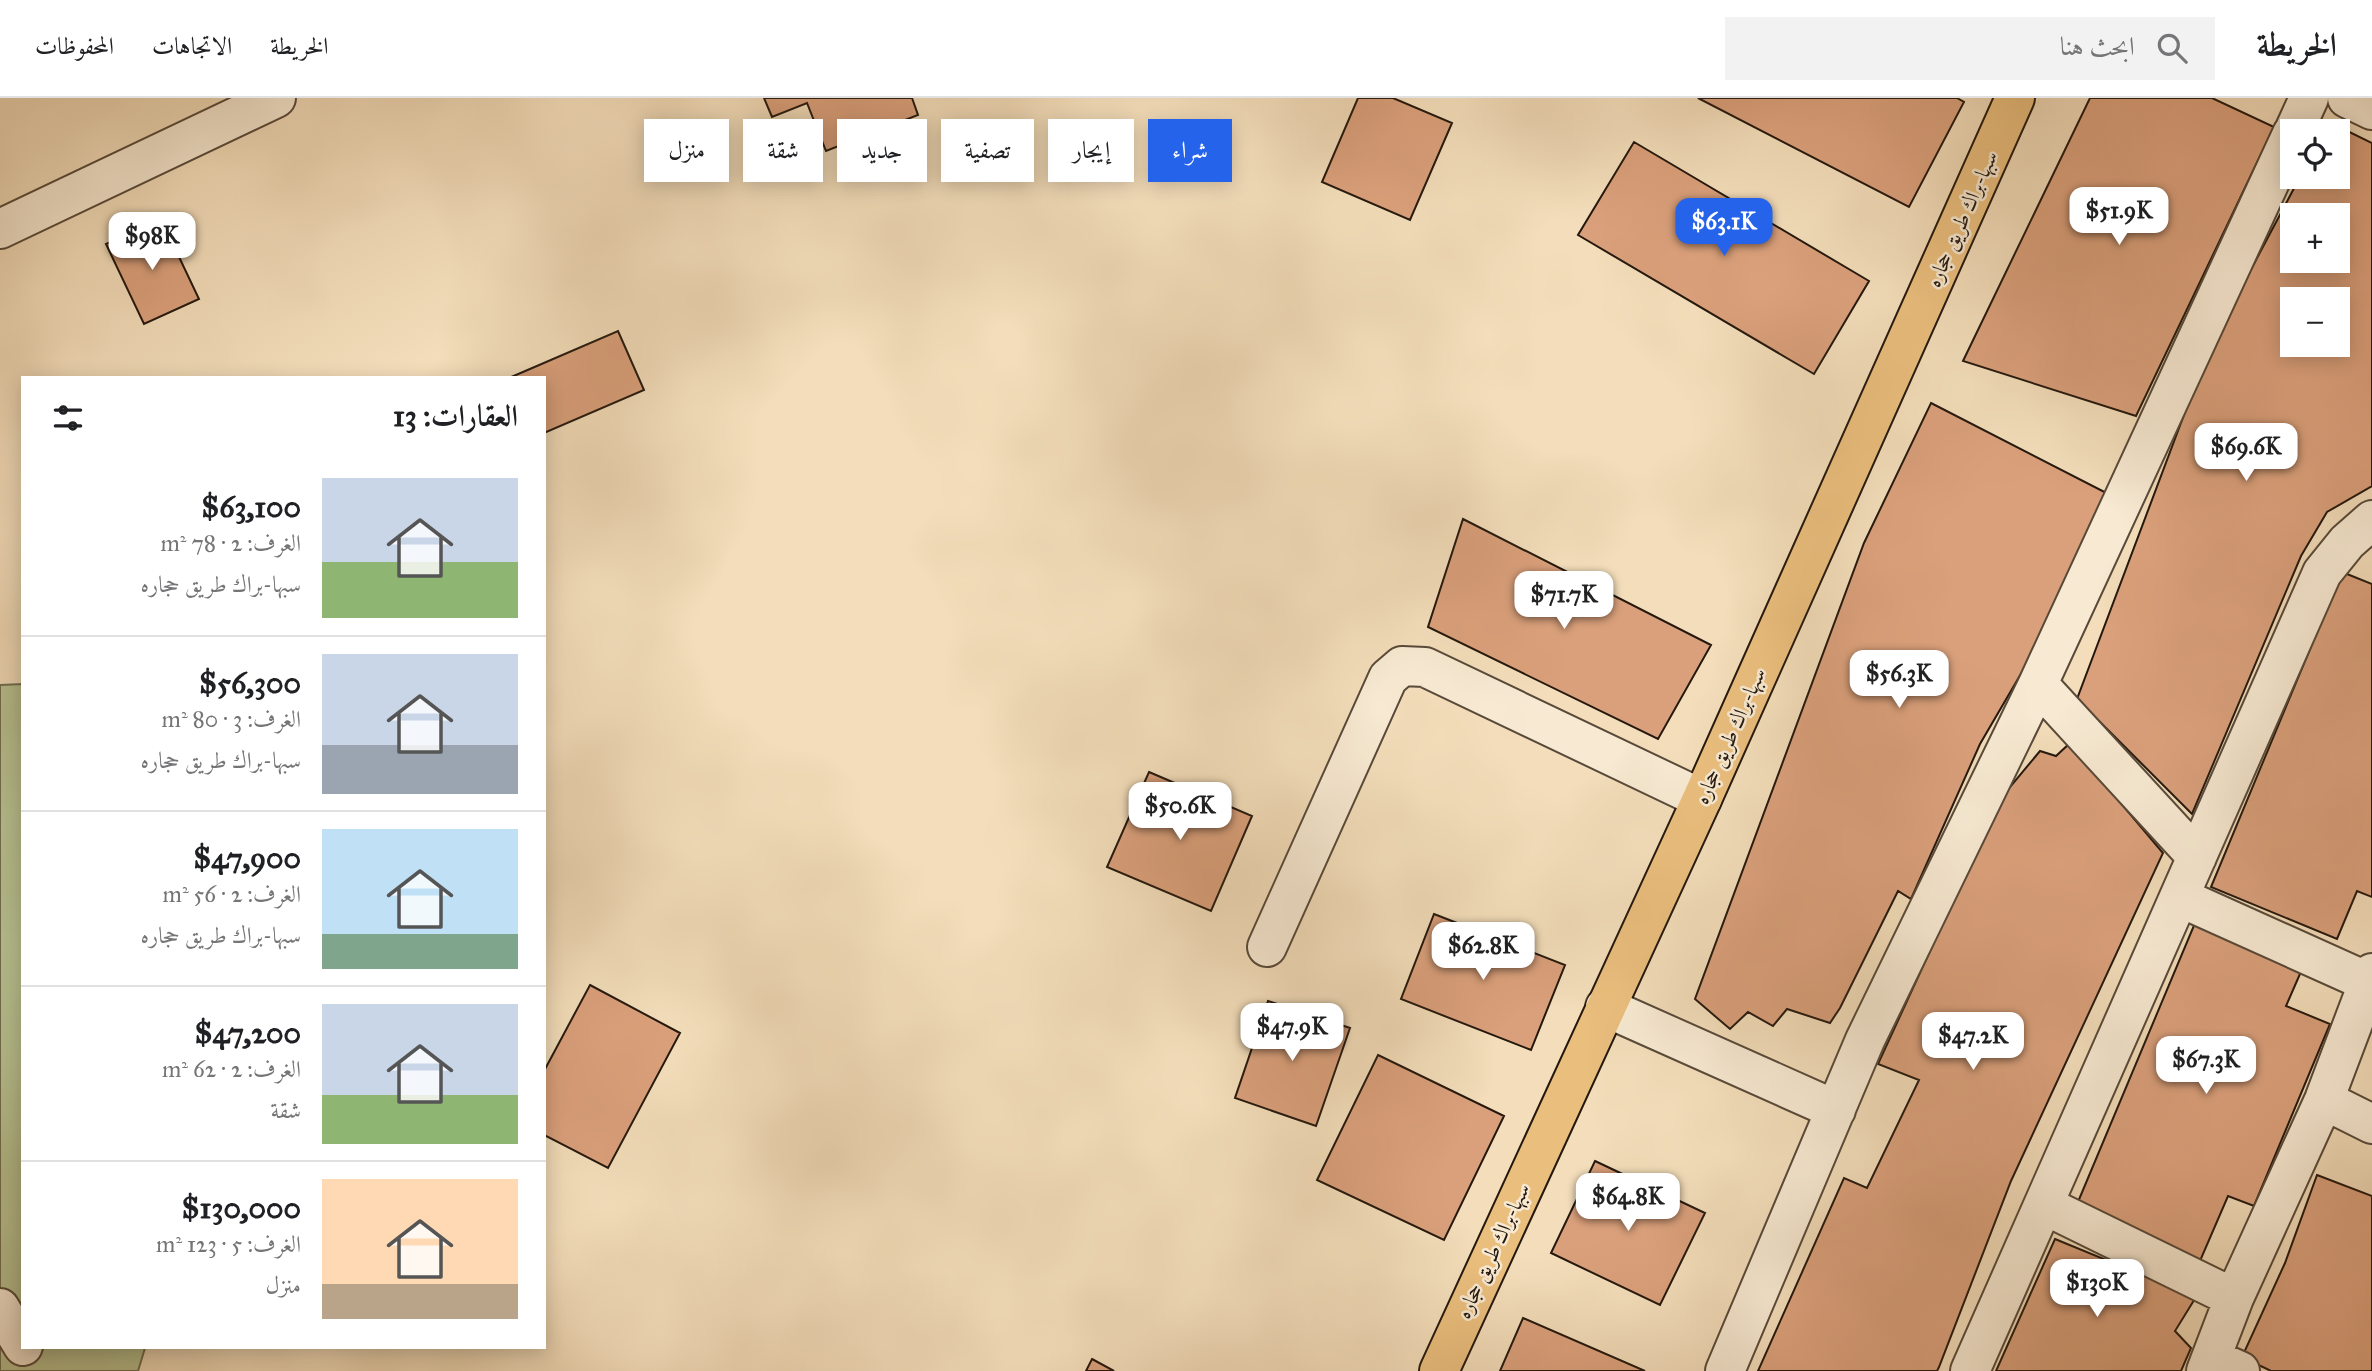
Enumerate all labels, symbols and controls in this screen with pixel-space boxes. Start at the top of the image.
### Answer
search box [1725,17,2215,80]
text: الخريطة [2257,25,2337,65]
icon: search [2153,29,2191,67]
text: ابحث هنا [2060,30,2135,62]
text: المحفوظات [35,31,114,61]
text: الاتجاهات [152,31,232,61]
text: الخريطة [270,31,329,61]
chip: منزل [644,119,729,182]
chip: شقة [743,119,823,182]
chip: جديد [837,119,927,182]
chip: تصفية [941,119,1034,182]
chip: إيجار [1048,119,1134,182]
chip: شراء [1148,119,1232,182]
map controls [2280,119,2350,357]
button: locate [2280,119,2350,189]
street label: سبها-براك طريق حجاره [1920,147,2005,292]
pin: $51.9K [2062,188,2176,247]
text: $51.9K [2085,196,2153,224]
pin: $63.1K [1667,198,1781,258]
button: + [2280,203,2350,273]
text: $63.1K [1692,207,1756,235]
pin: $98K [111,212,193,272]
text: $98K [125,221,179,249]
button: − [2280,287,2350,357]
text: العقارات: 13 [393,398,518,434]
icon: filters [49,399,87,437]
pin: $69.6K [2189,424,2303,483]
text: $69.6K [2211,432,2281,460]
text: $63,100 [201,489,301,525]
icon: home [378,506,462,590]
text: الغرف: 2 · 78 m² [161,529,301,557]
text: سبها-براك طريق حجاره [140,570,301,598]
pin: $71.7K [1507,572,1621,631]
text: $71.7K [1530,580,1598,608]
pin: $56.3K [1842,650,1956,710]
text: $56.3K [1866,659,1932,687]
street label: سبها-براك طريق حجاره [1688,664,1773,809]
text: $56,300 [199,665,301,701]
icon: home [378,682,462,766]
text: الغرف: 3 · 80 m² [162,705,301,733]
text: سبها-براك طريق حجاره [140,746,301,774]
pin: $50.6K [1123,782,1237,842]
text: $50.6K [1145,791,1215,819]
text: $47,900 [193,840,301,876]
icon: home [378,857,462,941]
text: الغرف: 2 · 56 m² [163,880,301,908]
text: سبها-براك طريق حجاره [140,921,301,949]
pin: $62.8K [1426,922,1540,982]
text: $62.8K [1448,931,1518,959]
pin: $47.9K [1235,1004,1349,1063]
text: $47.9K [1256,1012,1328,1040]
pin: $47.2K [1916,1012,2030,1072]
text: $47,200 [195,1015,301,1051]
text: $47.2K [1938,1021,2008,1049]
icon: home [378,1032,462,1116]
pin: $67.3K [2149,1037,2263,1096]
text: $67.3K [2172,1045,2240,1073]
text: الغرف: 2 · 62 m² [162,1055,301,1083]
text: شقة [271,1096,301,1124]
pin: $64.8K [1571,1174,1685,1233]
street label: سبها-براك طريق حجاره [1450,1179,1537,1323]
text: $64.8K [1592,1182,1664,1210]
text: $130,000 [182,1190,301,1226]
icon: home [378,1207,462,1291]
text: الغرف: 5 · 123 m² [156,1230,301,1258]
pin: $130K [2048,1260,2146,1319]
text: $130K [2066,1268,2128,1296]
text: منزل [266,1271,301,1299]

